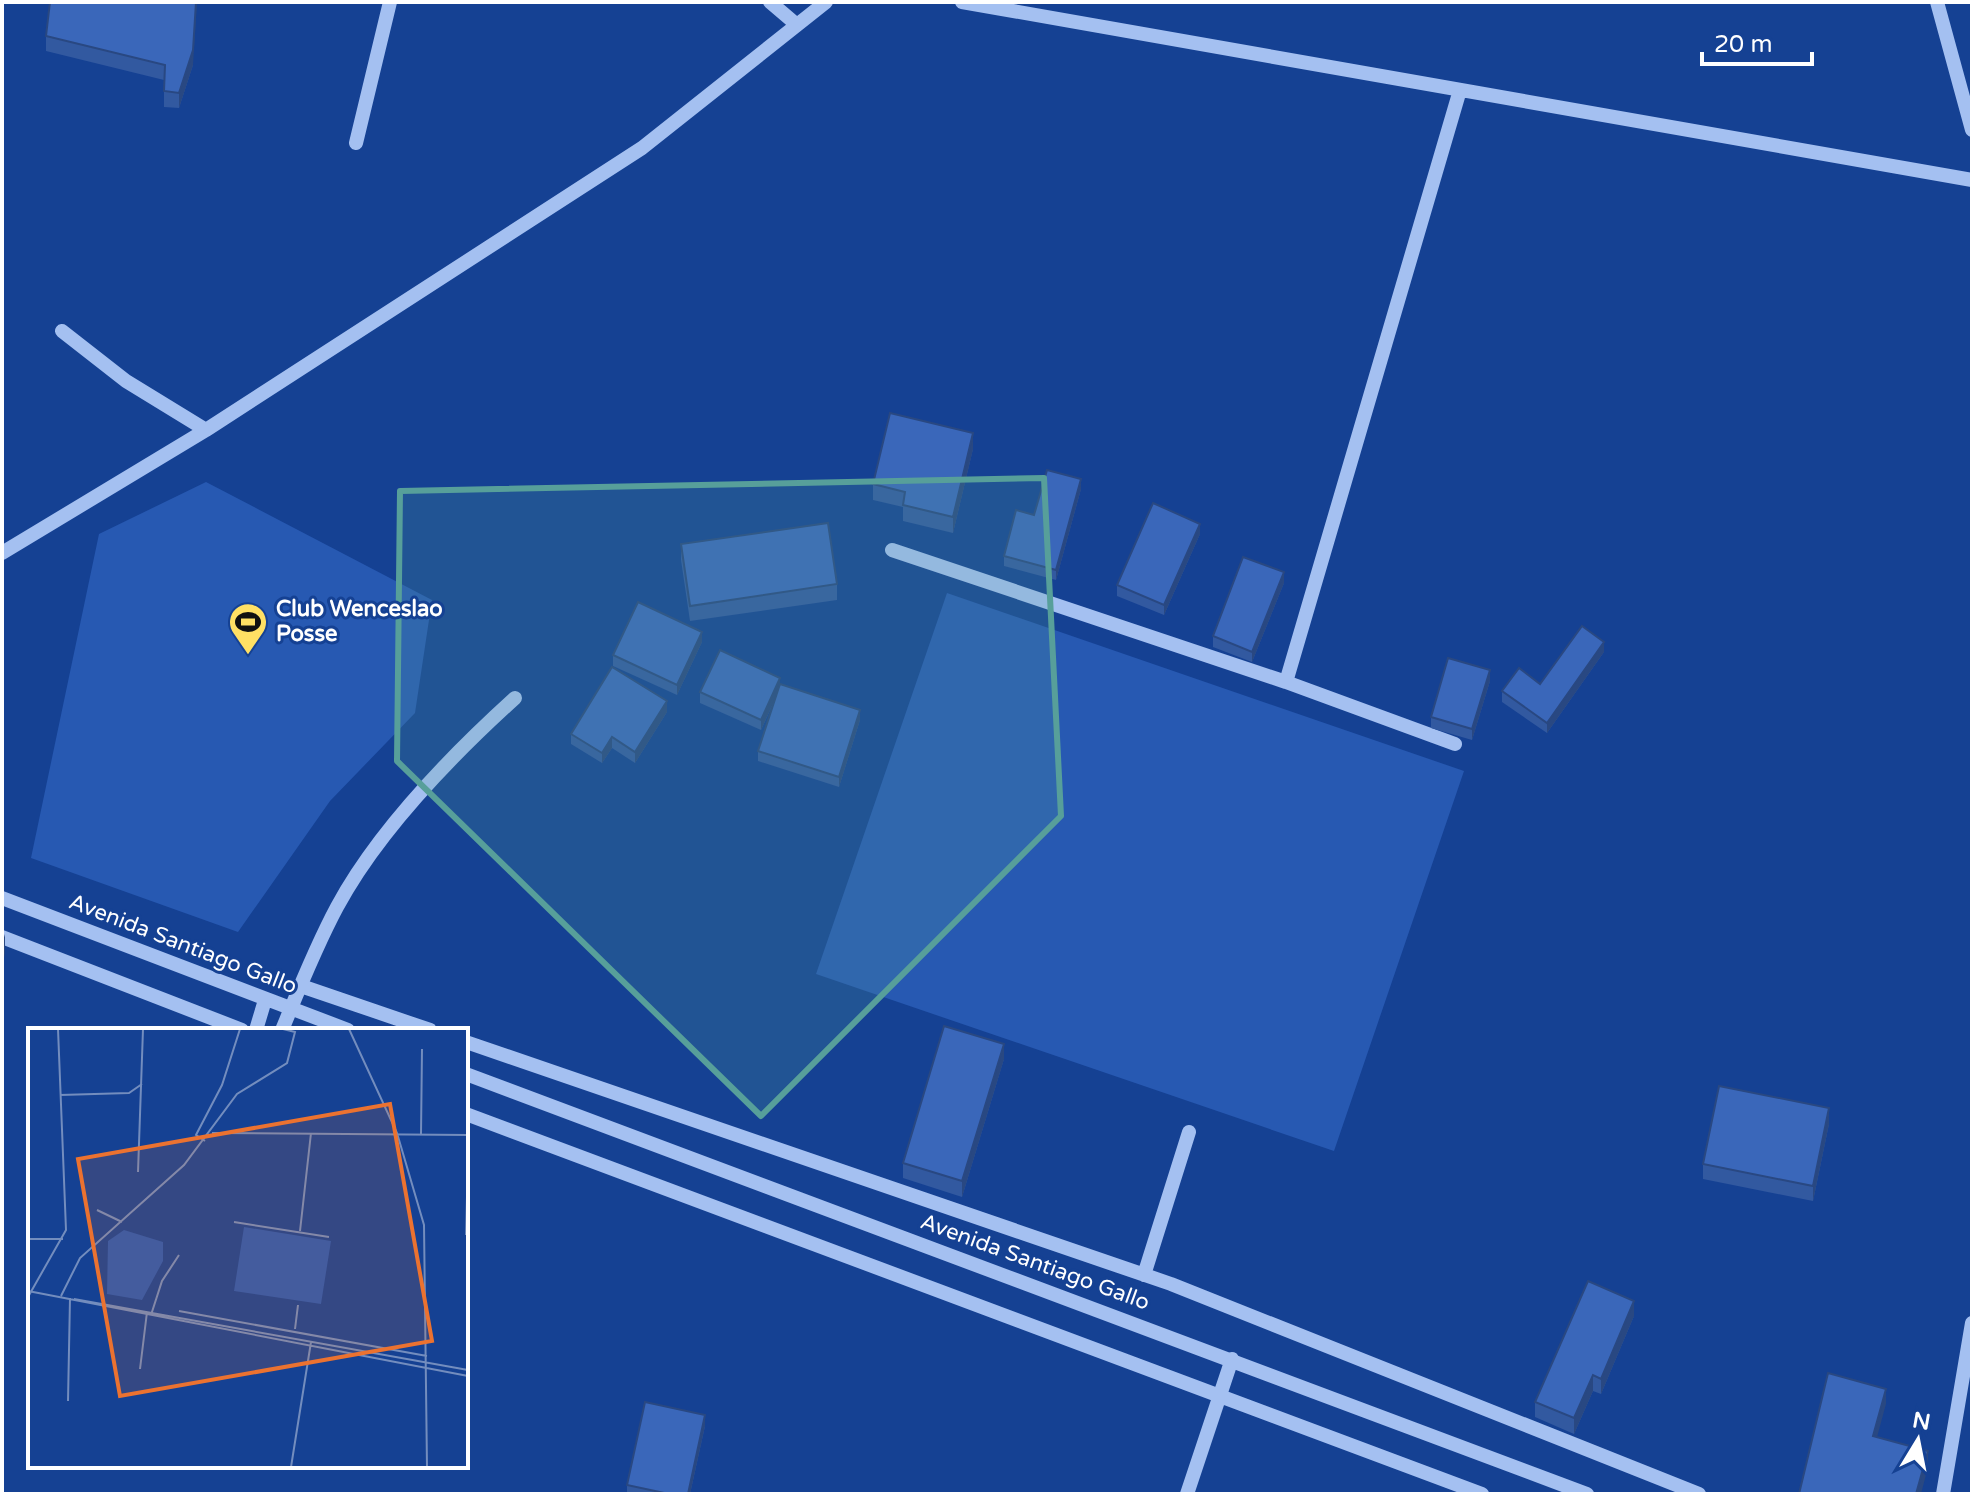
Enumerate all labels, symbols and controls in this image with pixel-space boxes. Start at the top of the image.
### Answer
scale bar [1702,16,1812,66]
text: 20 m [1714,30,1772,59]
place label: Club Wenceslao Posse [276,596,443,647]
sports icon: Club Wenceslao Posse [227,601,269,656]
street label: Avenida Santiago Gallo [65,888,301,1000]
inset map [28,1028,468,1468]
street label: Avenida Santiago Gallo [917,1208,1153,1316]
north arrow [1878,1400,1958,1480]
text: N [1910,1407,1932,1436]

